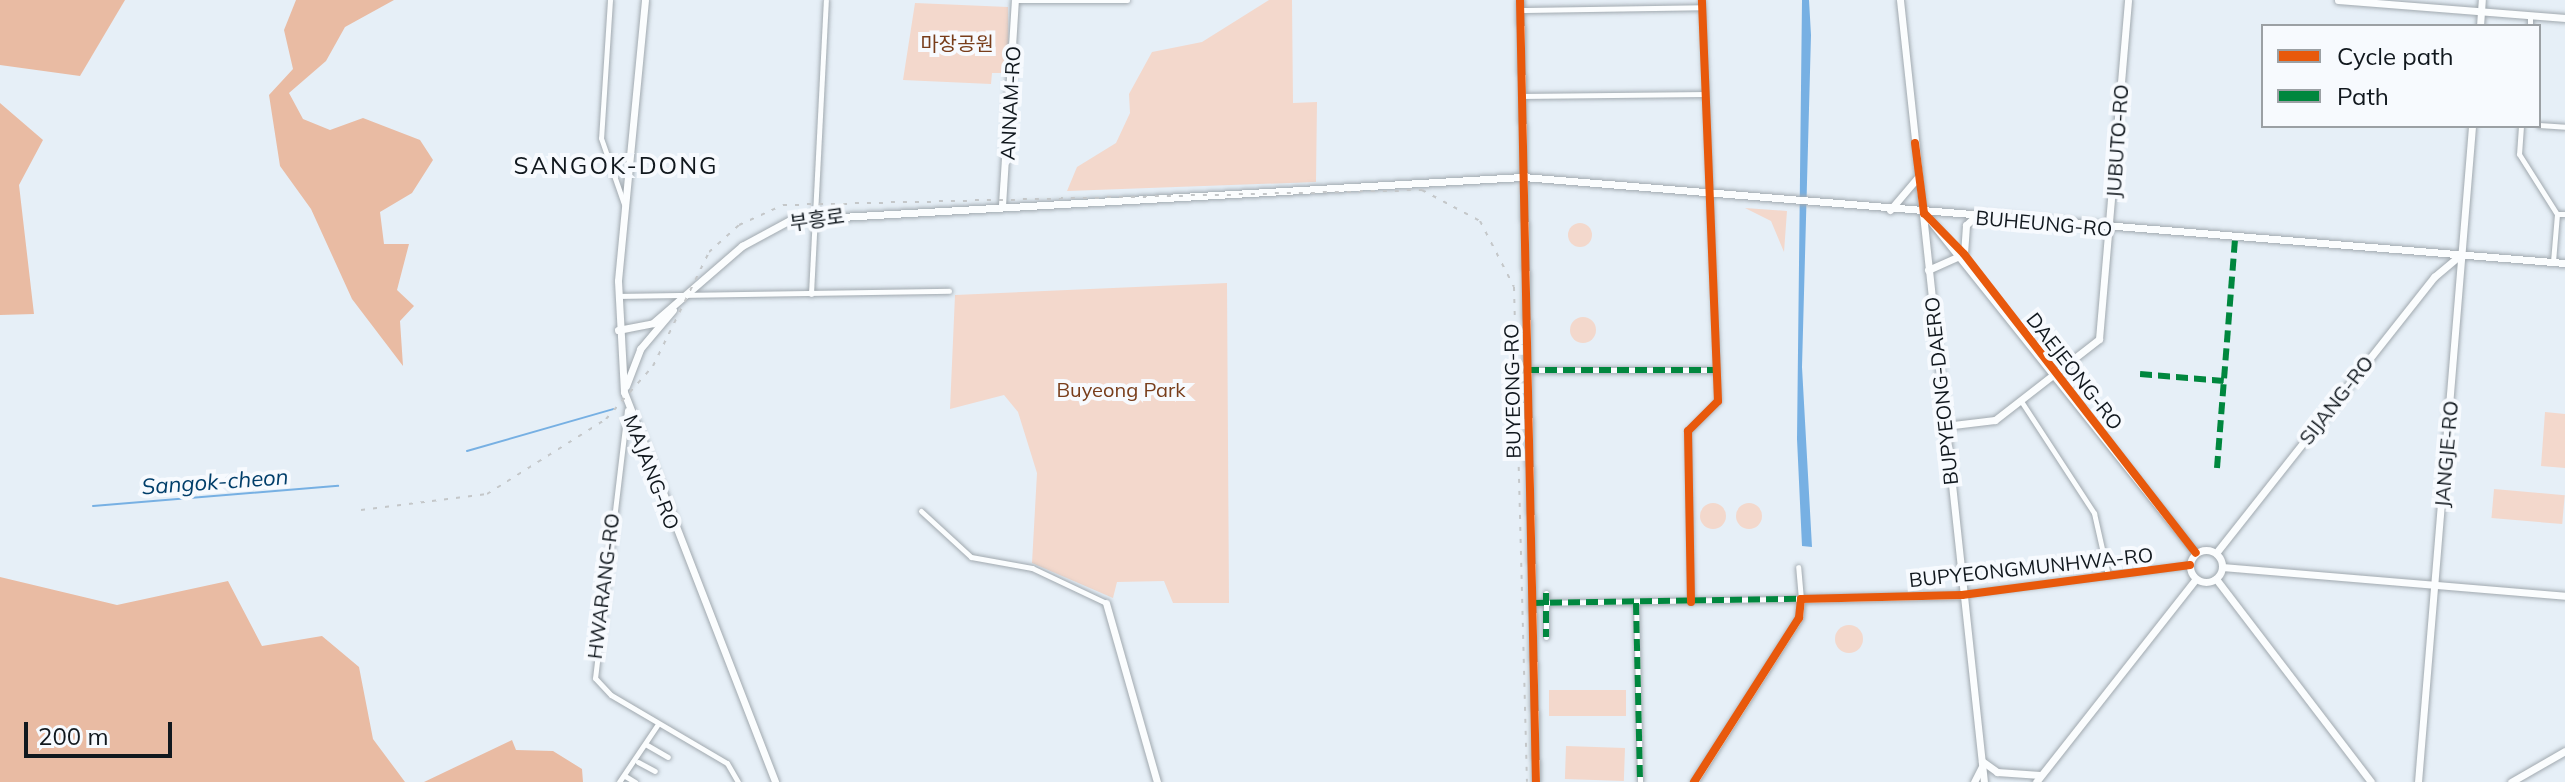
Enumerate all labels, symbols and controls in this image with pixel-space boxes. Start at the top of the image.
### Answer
legend [2261,24,2541,128]
park label: 마장공원 [920,31,994,55]
text: Cycle path [2337,41,2454,71]
street label: ANNAM-RO [995,45,1025,161]
text: Path [2337,81,2389,111]
street label: JUBUTO-RO [2101,83,2133,199]
district label: SANGOK-DONG [513,152,719,180]
street label: 부흥로 [788,203,846,235]
street label: BUHEUNG-RO [1975,205,2113,241]
street label: BUPYEONG-DAERO [1919,296,1963,486]
street label: DAEJEONG-RO [2022,308,2128,434]
street label: BUYEONG-RO [1499,323,1525,459]
street label: SIJANG-RO [2294,351,2378,449]
park label: Buyeong Park [1056,377,1186,401]
street label: JANGJE-RO [2429,400,2463,508]
street label: MAJANG-RO [619,411,685,533]
water label: Sangok-cheon [141,464,289,500]
street label: HWARANG-RO [582,512,624,660]
street label: BUPYEONGMUNHWA-RO [1908,542,2154,592]
scale bar [28,706,176,756]
text: 200 m [38,721,109,751]

